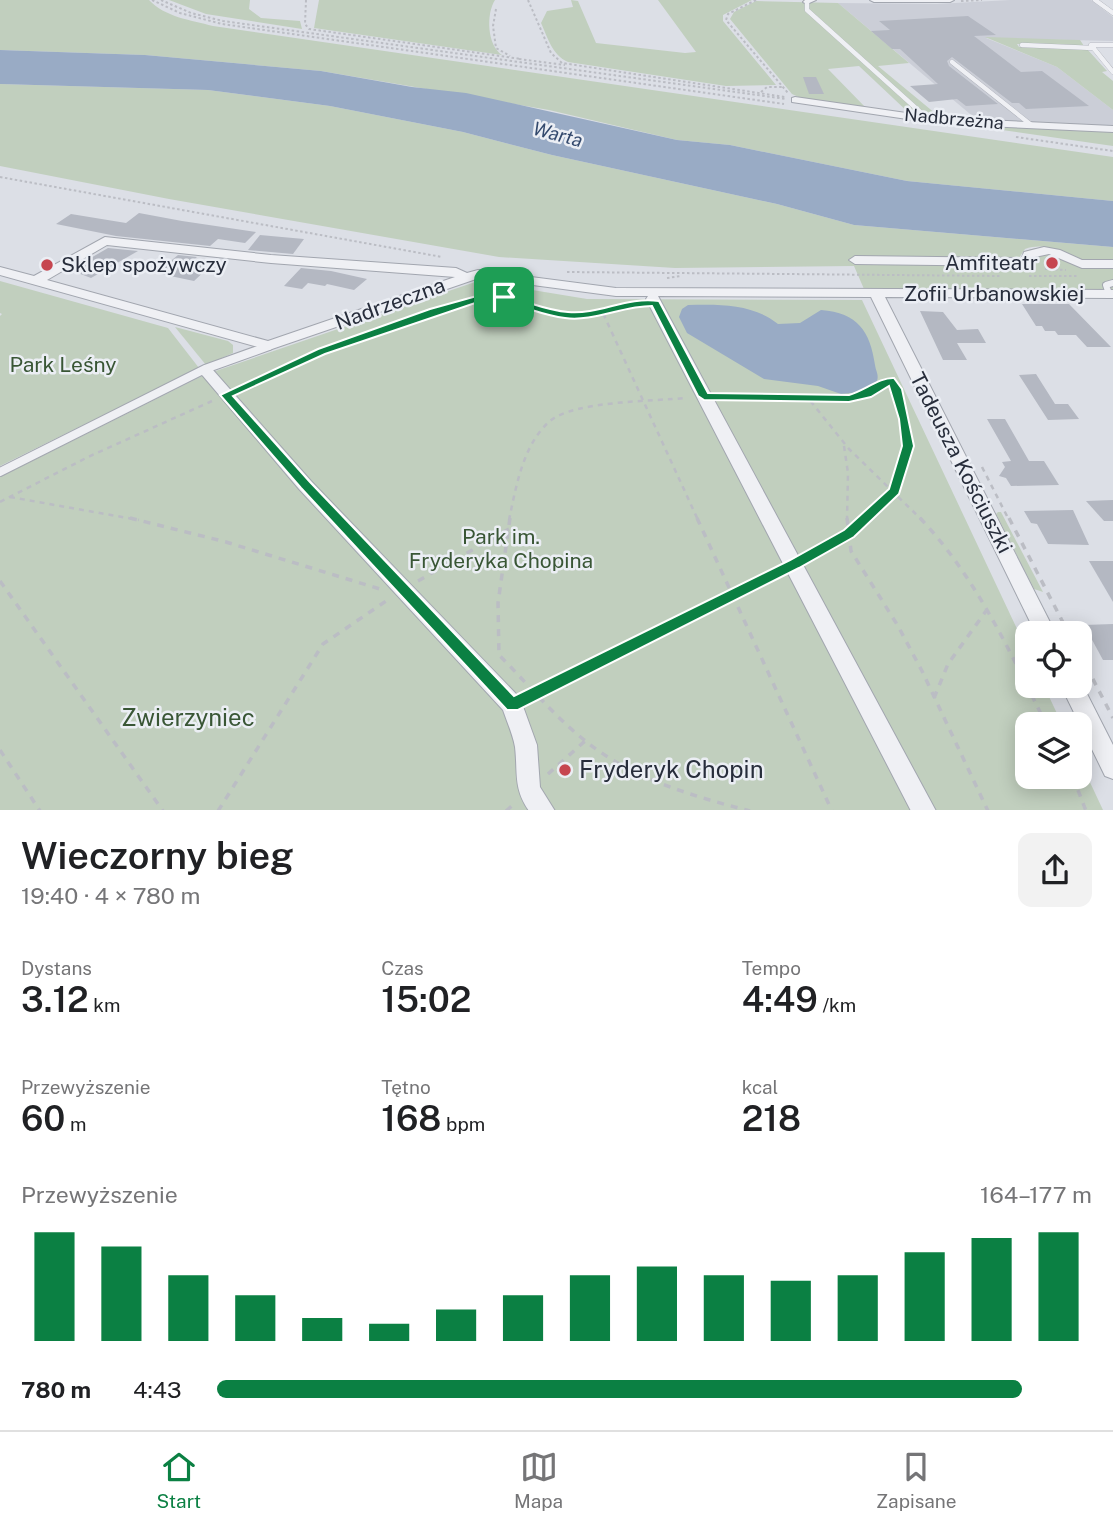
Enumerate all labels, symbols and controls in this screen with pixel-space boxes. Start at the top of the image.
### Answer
street label: Nadbrzeżna [903,104,1005,133]
water label: Warta [531,117,585,151]
place label: Amfiteatr [945,250,1038,275]
place label: Sklep spożywczy [61,252,227,277]
marker: Amfiteatr [1044,255,1060,271]
marker: Sklep spożywczy [39,257,55,273]
pin [474,267,534,327]
street label: Nadrzeczna [331,272,448,335]
icon: arrive [485,278,523,316]
street label: Zofii Urbanowskiej [904,281,1084,306]
park label: Park Leśny [9,352,117,377]
street label: Tadeusza Kościuszki [905,368,1018,557]
park label: Park im. Fryderyka Chopina [409,524,593,573]
map controls [1015,621,1092,789]
button: locate [1015,621,1092,698]
park label: Zwierzyniec [121,703,255,731]
button: layers [1015,712,1092,789]
place label: Fryderyk Chopin [579,755,764,783]
marker: Fryderyk Chopin [557,762,573,778]
text: Wieczorny bieg [21,833,294,878]
button: share [1018,833,1092,907]
text: 19:40 · 4 × 780 m [21,882,200,909]
text: Dystans [21,957,92,979]
text: Czas [381,957,424,979]
text: Tempo [742,957,801,979]
text: 3.12 [21,979,89,1020]
text: 15:02 [381,979,471,1020]
text: 4:49 [742,979,818,1020]
text: km [89,994,120,1016]
text: /km [818,994,856,1016]
text: Przewyższenie [21,1076,151,1098]
text: Tętno [381,1076,431,1098]
text: kcal [742,1076,778,1098]
text: 60 [21,1098,65,1139]
text: 168 [381,1098,441,1139]
text: 218 [742,1098,801,1139]
text: m [65,1113,86,1135]
text: bpm [441,1113,485,1135]
text: Przewyższenie [21,1181,178,1208]
text: 164–177 m [980,1181,1092,1208]
text: 780 m [21,1376,91,1403]
text: 4:43 [133,1376,181,1403]
tab: Start [156,1448,201,1512]
tab: Mapa [514,1448,563,1512]
tab: Zapisane [876,1448,957,1512]

